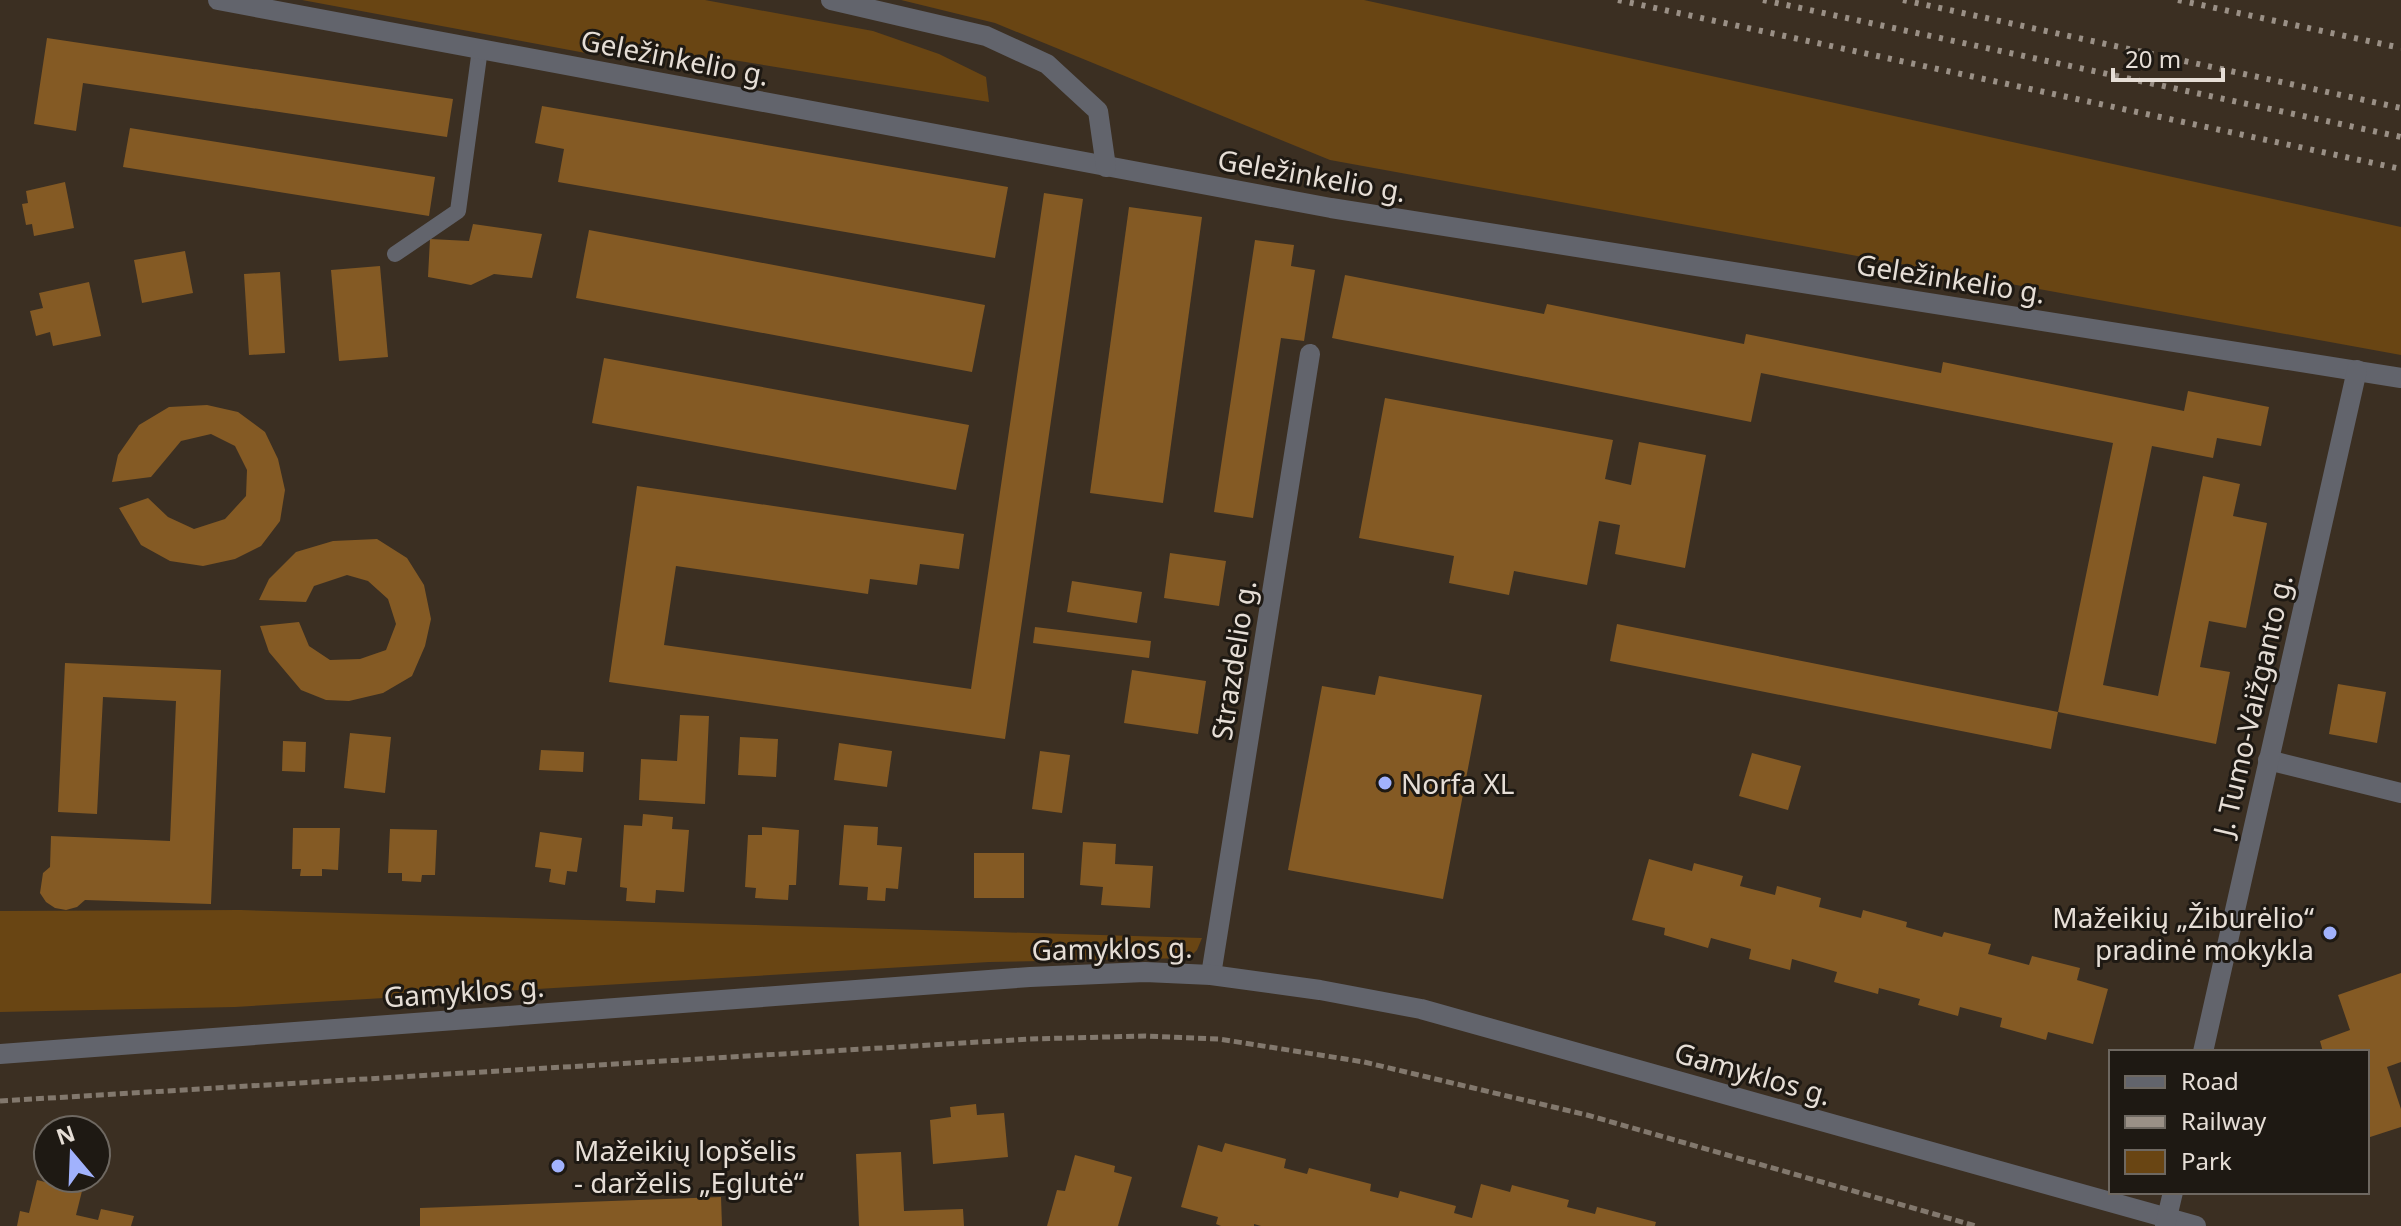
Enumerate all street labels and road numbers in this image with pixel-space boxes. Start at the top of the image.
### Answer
street label: Geležinkelio g. [578,20,772,94]
street label: Geležinkelio g. [1215,140,1409,210]
street label: Geležinkelio g. [1854,244,2048,312]
street label: J. Tumo-Vaižganto g. [2203,570,2301,843]
street label: Strazdelio g. [1202,577,1264,743]
street label: Gamyklos g. [1031,928,1193,968]
street label: Gamyklos g. [382,966,546,1016]
street label: Gamyklos g. [1670,1033,1836,1113]

